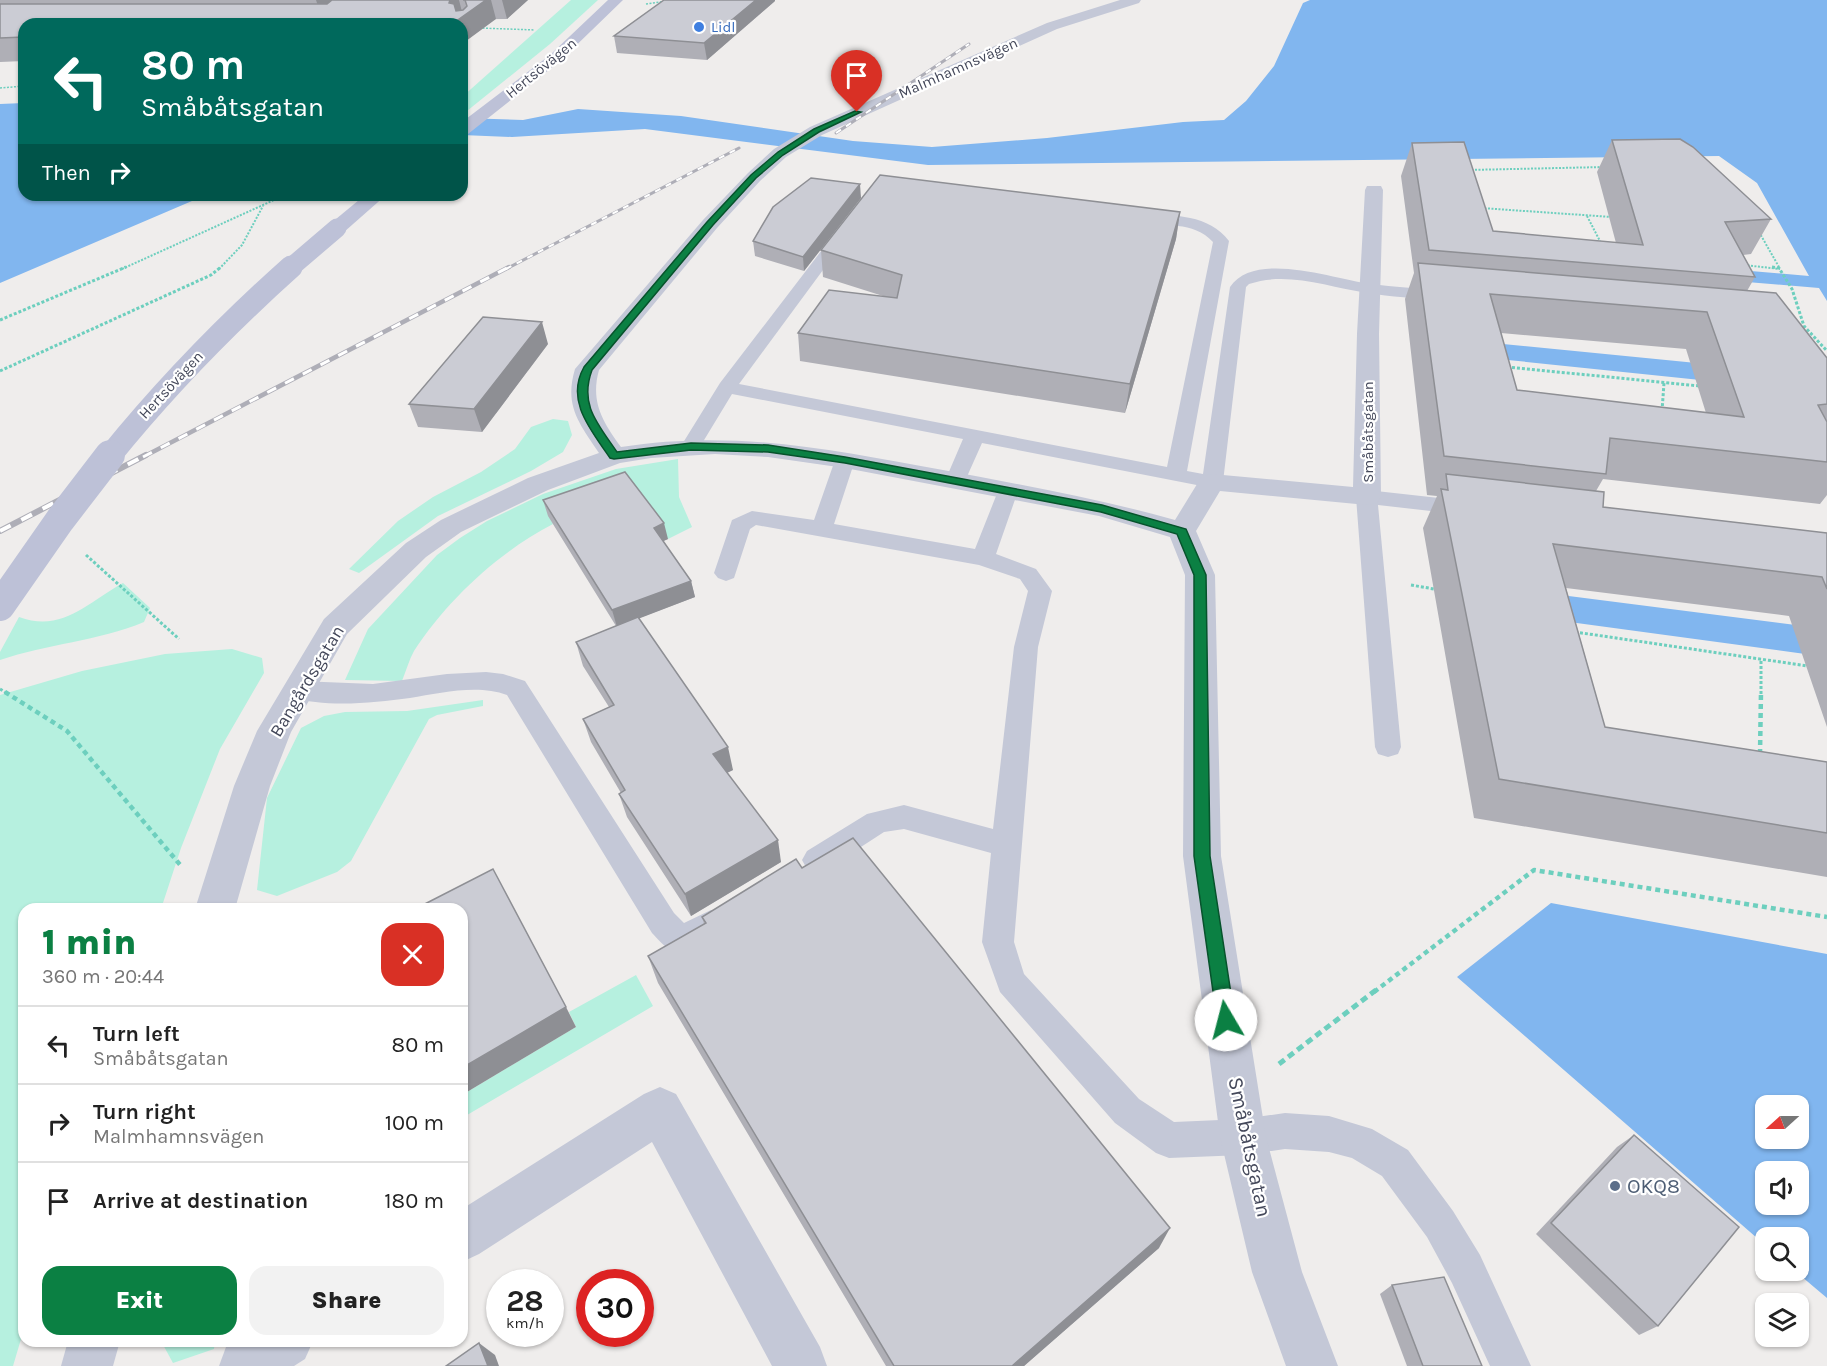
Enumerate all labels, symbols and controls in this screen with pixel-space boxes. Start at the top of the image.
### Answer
place label: Lidl [711,18,736,36]
marker: Lidl [692,20,706,34]
street label: Hertsövägen [502,34,580,102]
street label: Malmhamnsvägen [896,34,1020,102]
text: 80 m [141,40,245,90]
icon: left [42,42,120,120]
pin [831,50,882,112]
icon: arrive [840,59,873,92]
text: Småbåtsgatan [141,91,324,123]
icon: right [103,156,136,189]
text: Then [42,160,91,186]
street label: Hertsövägen [135,347,207,423]
street label: Småbåtsgatan [1359,381,1377,483]
street label: Bangårdsgatan [265,621,349,741]
text: 1 min [42,921,136,963]
button: close [381,923,444,986]
text: 360 m · 20:44 [42,965,164,988]
position arrow [1194,988,1258,1052]
text: Turn left [93,1021,180,1047]
icon: left [42,1029,75,1062]
text: 80 m [392,1032,444,1058]
text: Småbåtsgatan [93,1047,229,1070]
street label: Småbåtsgatan [1223,1075,1277,1219]
north arrow [1755,1095,1809,1149]
map controls [1755,1095,1809,1347]
text: Turn right [93,1099,196,1125]
icon: right [42,1107,75,1140]
text: 100 m [385,1110,444,1136]
text: Malmhamnsvägen [93,1125,264,1148]
button: sound [1755,1161,1809,1215]
place label: OKQ8 [1627,1174,1680,1198]
marker: OKQ8 [1608,1179,1622,1193]
icon: arrive [42,1185,75,1218]
text: Arrive at destination [93,1188,308,1214]
text: 180 m [384,1188,444,1214]
button: search [1755,1227,1809,1281]
button: Exit [42,1266,237,1335]
button: Share [249,1266,444,1335]
speed limit sign: 30 [576,1269,654,1347]
text: 28 [506,1283,544,1319]
button: layers [1755,1293,1809,1347]
text: km/h [506,1314,544,1332]

